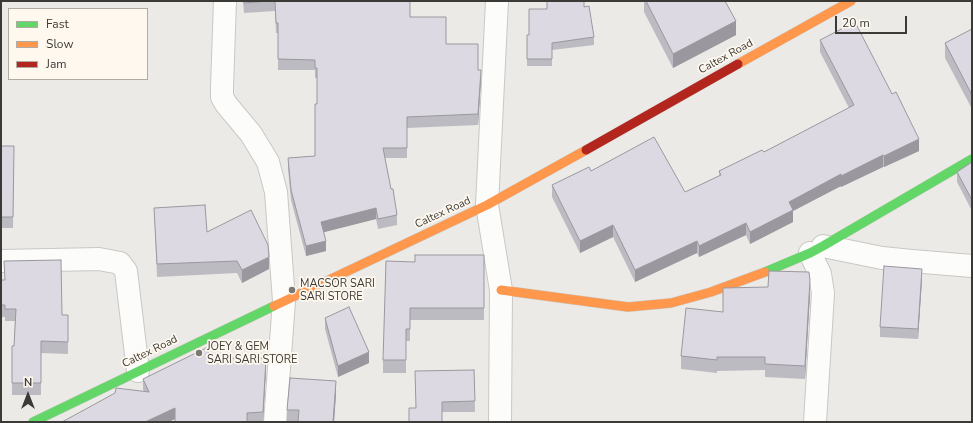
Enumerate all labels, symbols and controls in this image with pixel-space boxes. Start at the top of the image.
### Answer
legend [8,8,148,80]
scale bar [837,8,909,34]
text: 20 m [842,15,870,31]
text: Fast [46,16,69,32]
text: Slow [46,36,74,52]
street label: Caltex Road [697,37,755,77]
text: Jam [46,56,67,72]
street label: Caltex Road [413,194,473,232]
place label: MACSOR SARI SARI STORE [300,277,375,303]
marker: MACSOR SARI SARI STORE [287,285,297,295]
street label: Caltex Road [120,333,180,371]
place label: JOEY & GEM SARI SARI STORE [207,340,297,366]
marker: JOEY & GEM SARI SARI STORE [194,348,204,358]
north arrow [8,375,48,415]
text: N [24,375,32,390]

